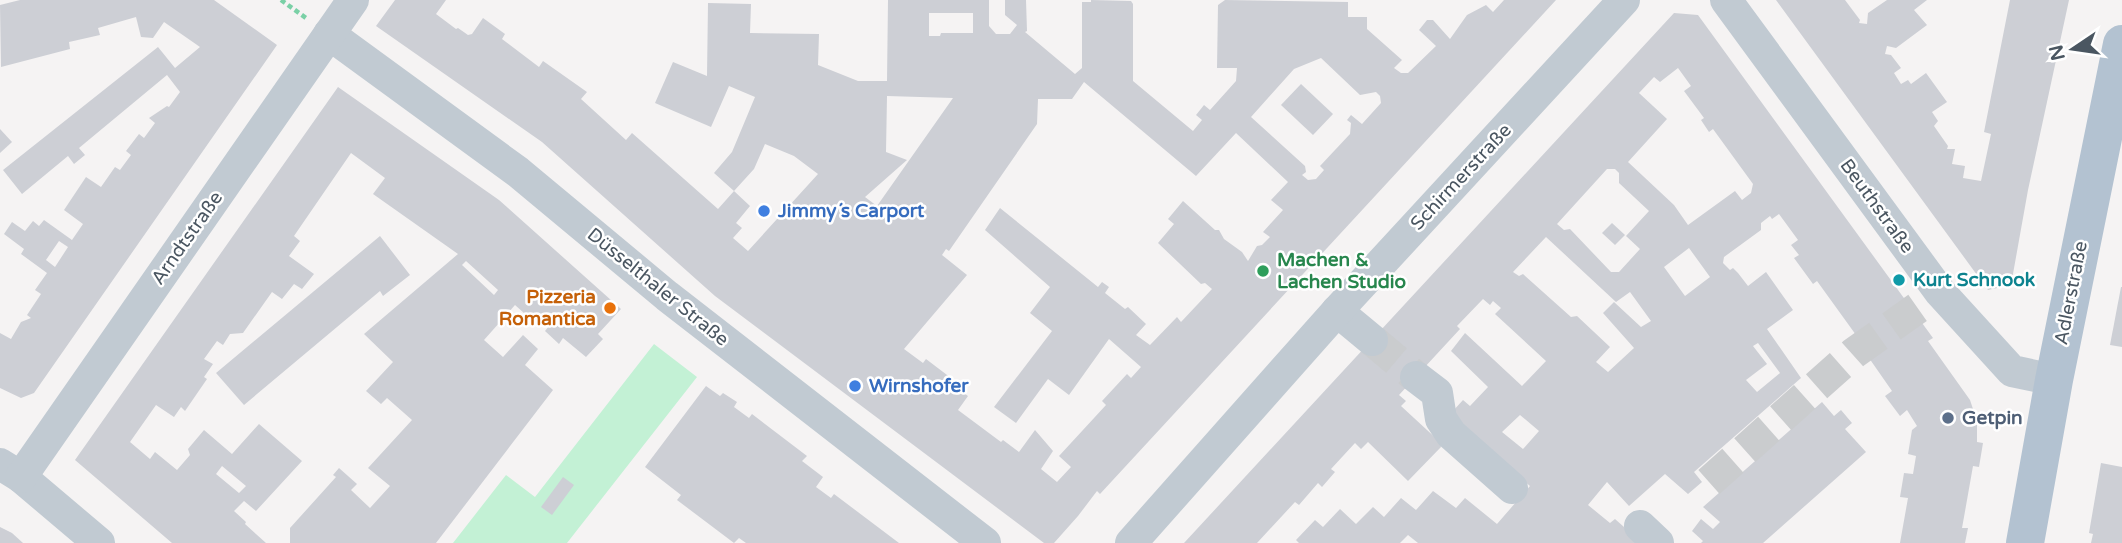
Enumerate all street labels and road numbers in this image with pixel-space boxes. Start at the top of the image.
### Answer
street label: Schirmerstraße [1406,119,1516,235]
street label: Beuthstraße [1836,155,1918,257]
street label: Arndtstraße [147,187,227,289]
street label: Düsselthaler Straße [583,223,733,351]
street label: Adlerstraße [2050,239,2092,347]

